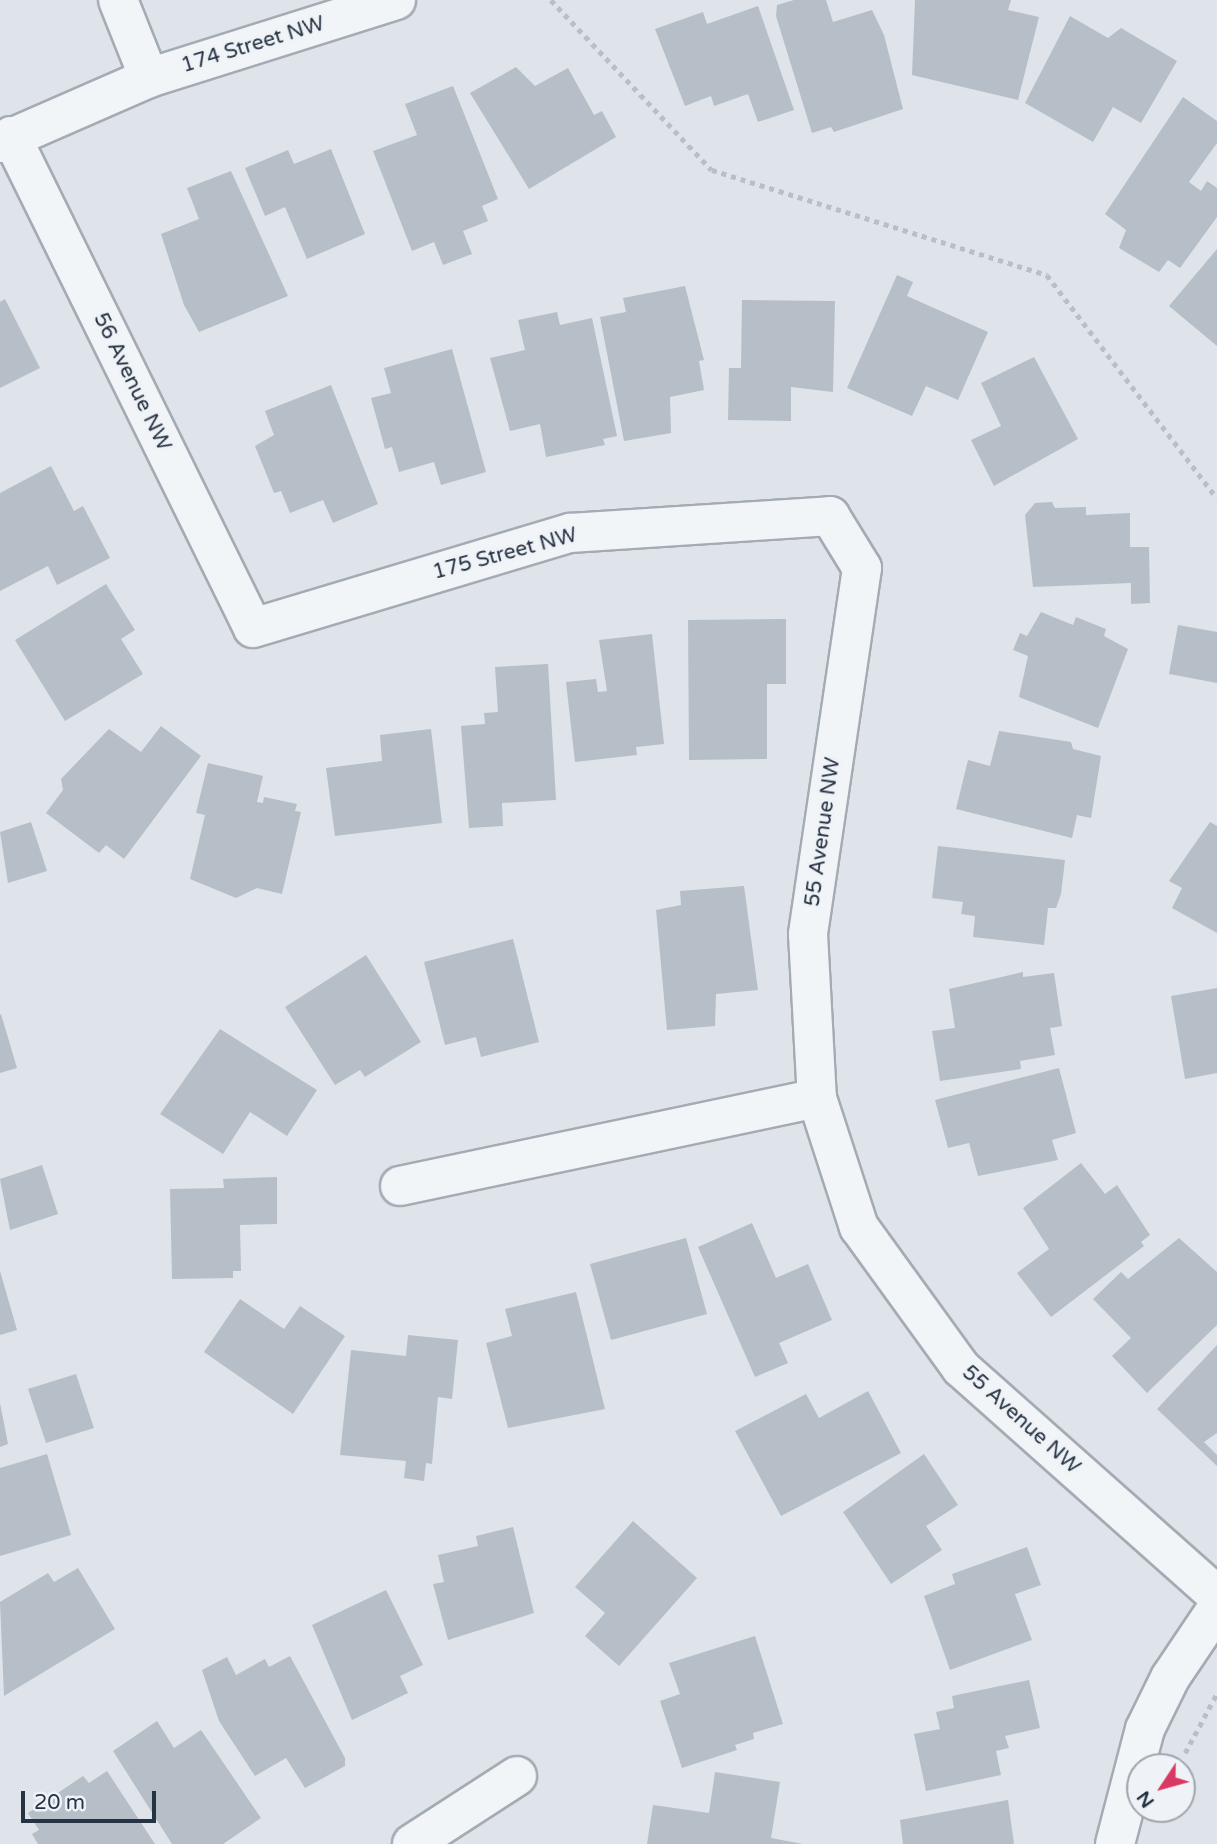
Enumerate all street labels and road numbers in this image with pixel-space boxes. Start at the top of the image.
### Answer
street label: 174 Street NW [178,11,328,79]
street label: 56 Avenue NW [88,309,176,455]
street label: 175 Street NW [430,523,580,585]
street label: 55 Avenue NW [800,756,846,908]
street label: 55 Avenue NW [957,1360,1085,1480]

